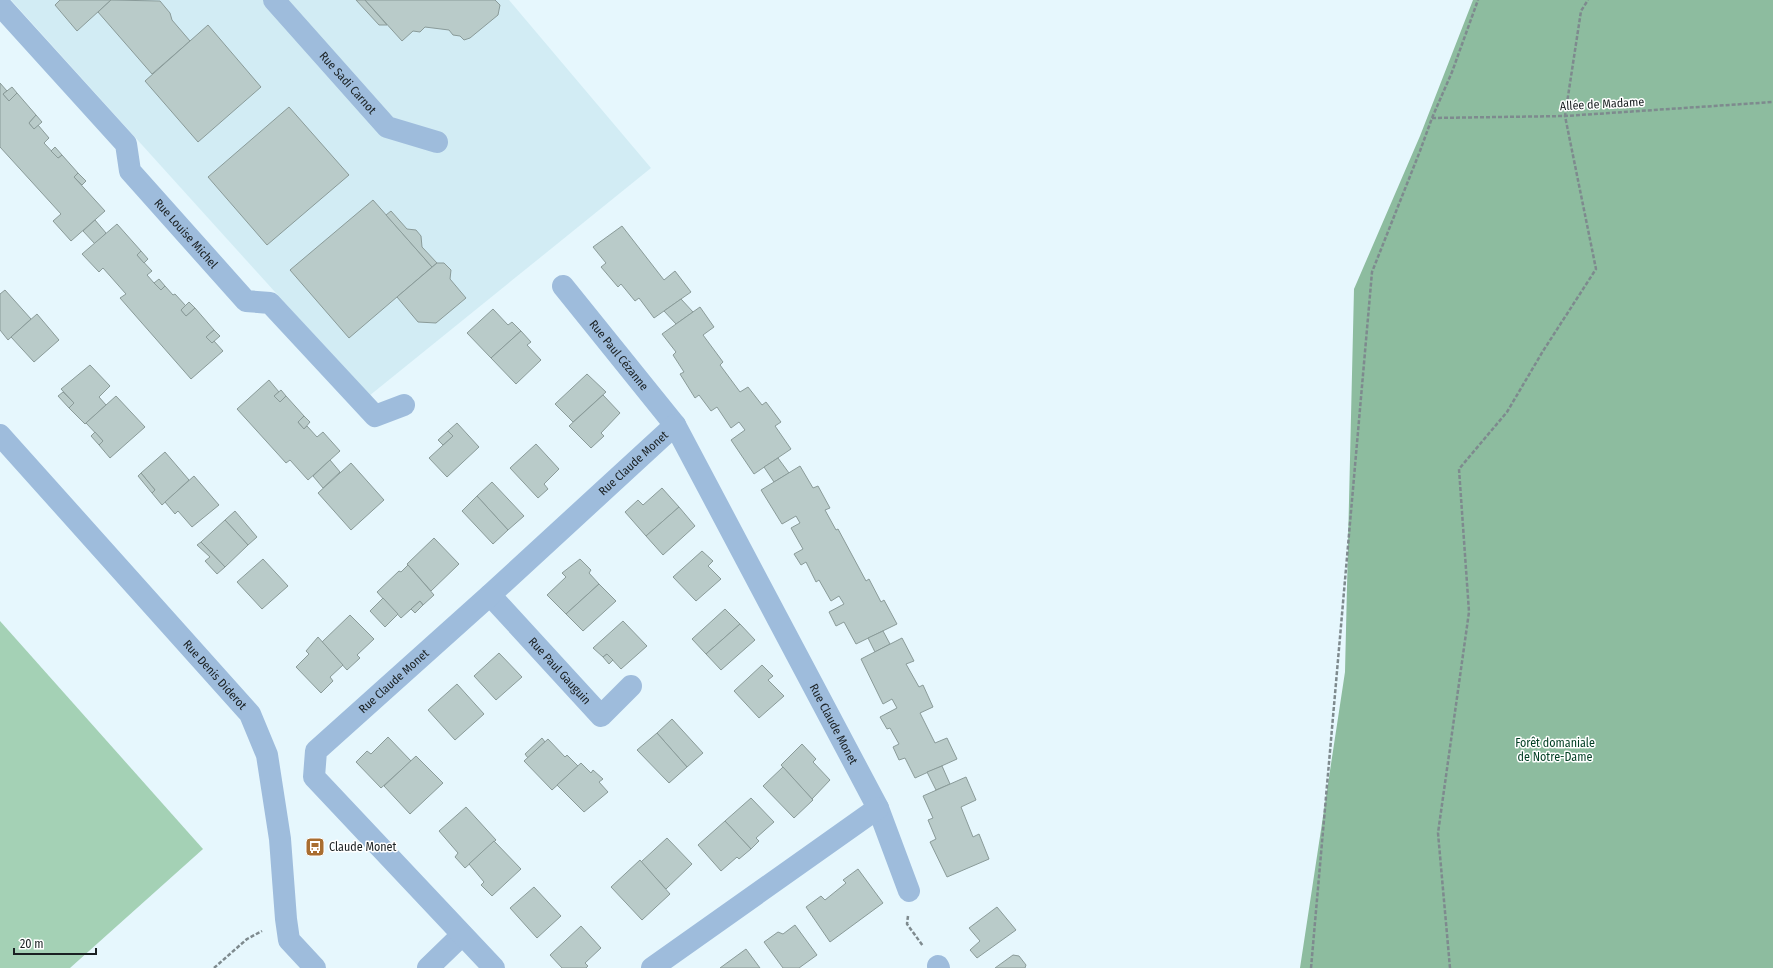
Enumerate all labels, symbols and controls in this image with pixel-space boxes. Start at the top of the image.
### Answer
street label: Rue Sadi Carnot [317,49,379,117]
street label: Allée de Madame [1560,95,1645,113]
street label: Rue Louise Michel [151,196,221,271]
street label: Rue Paul Cézanne [586,317,651,393]
street label: Rue Claude Monet [596,428,671,499]
street label: Rue Paul Gauguin [526,635,594,707]
street label: Rue Denis Diderot [180,637,250,712]
street label: Rue Claude Monet [356,646,432,716]
street label: Rue Claude Monet [806,681,861,767]
park label: Forêt domaniale de Notre-Dame [1515,736,1595,764]
bus stop icon: Claude Monet [304,836,326,858]
place label: Claude Monet [329,840,397,854]
scale bar [14,930,96,956]
text: 20 m [20,937,44,951]

